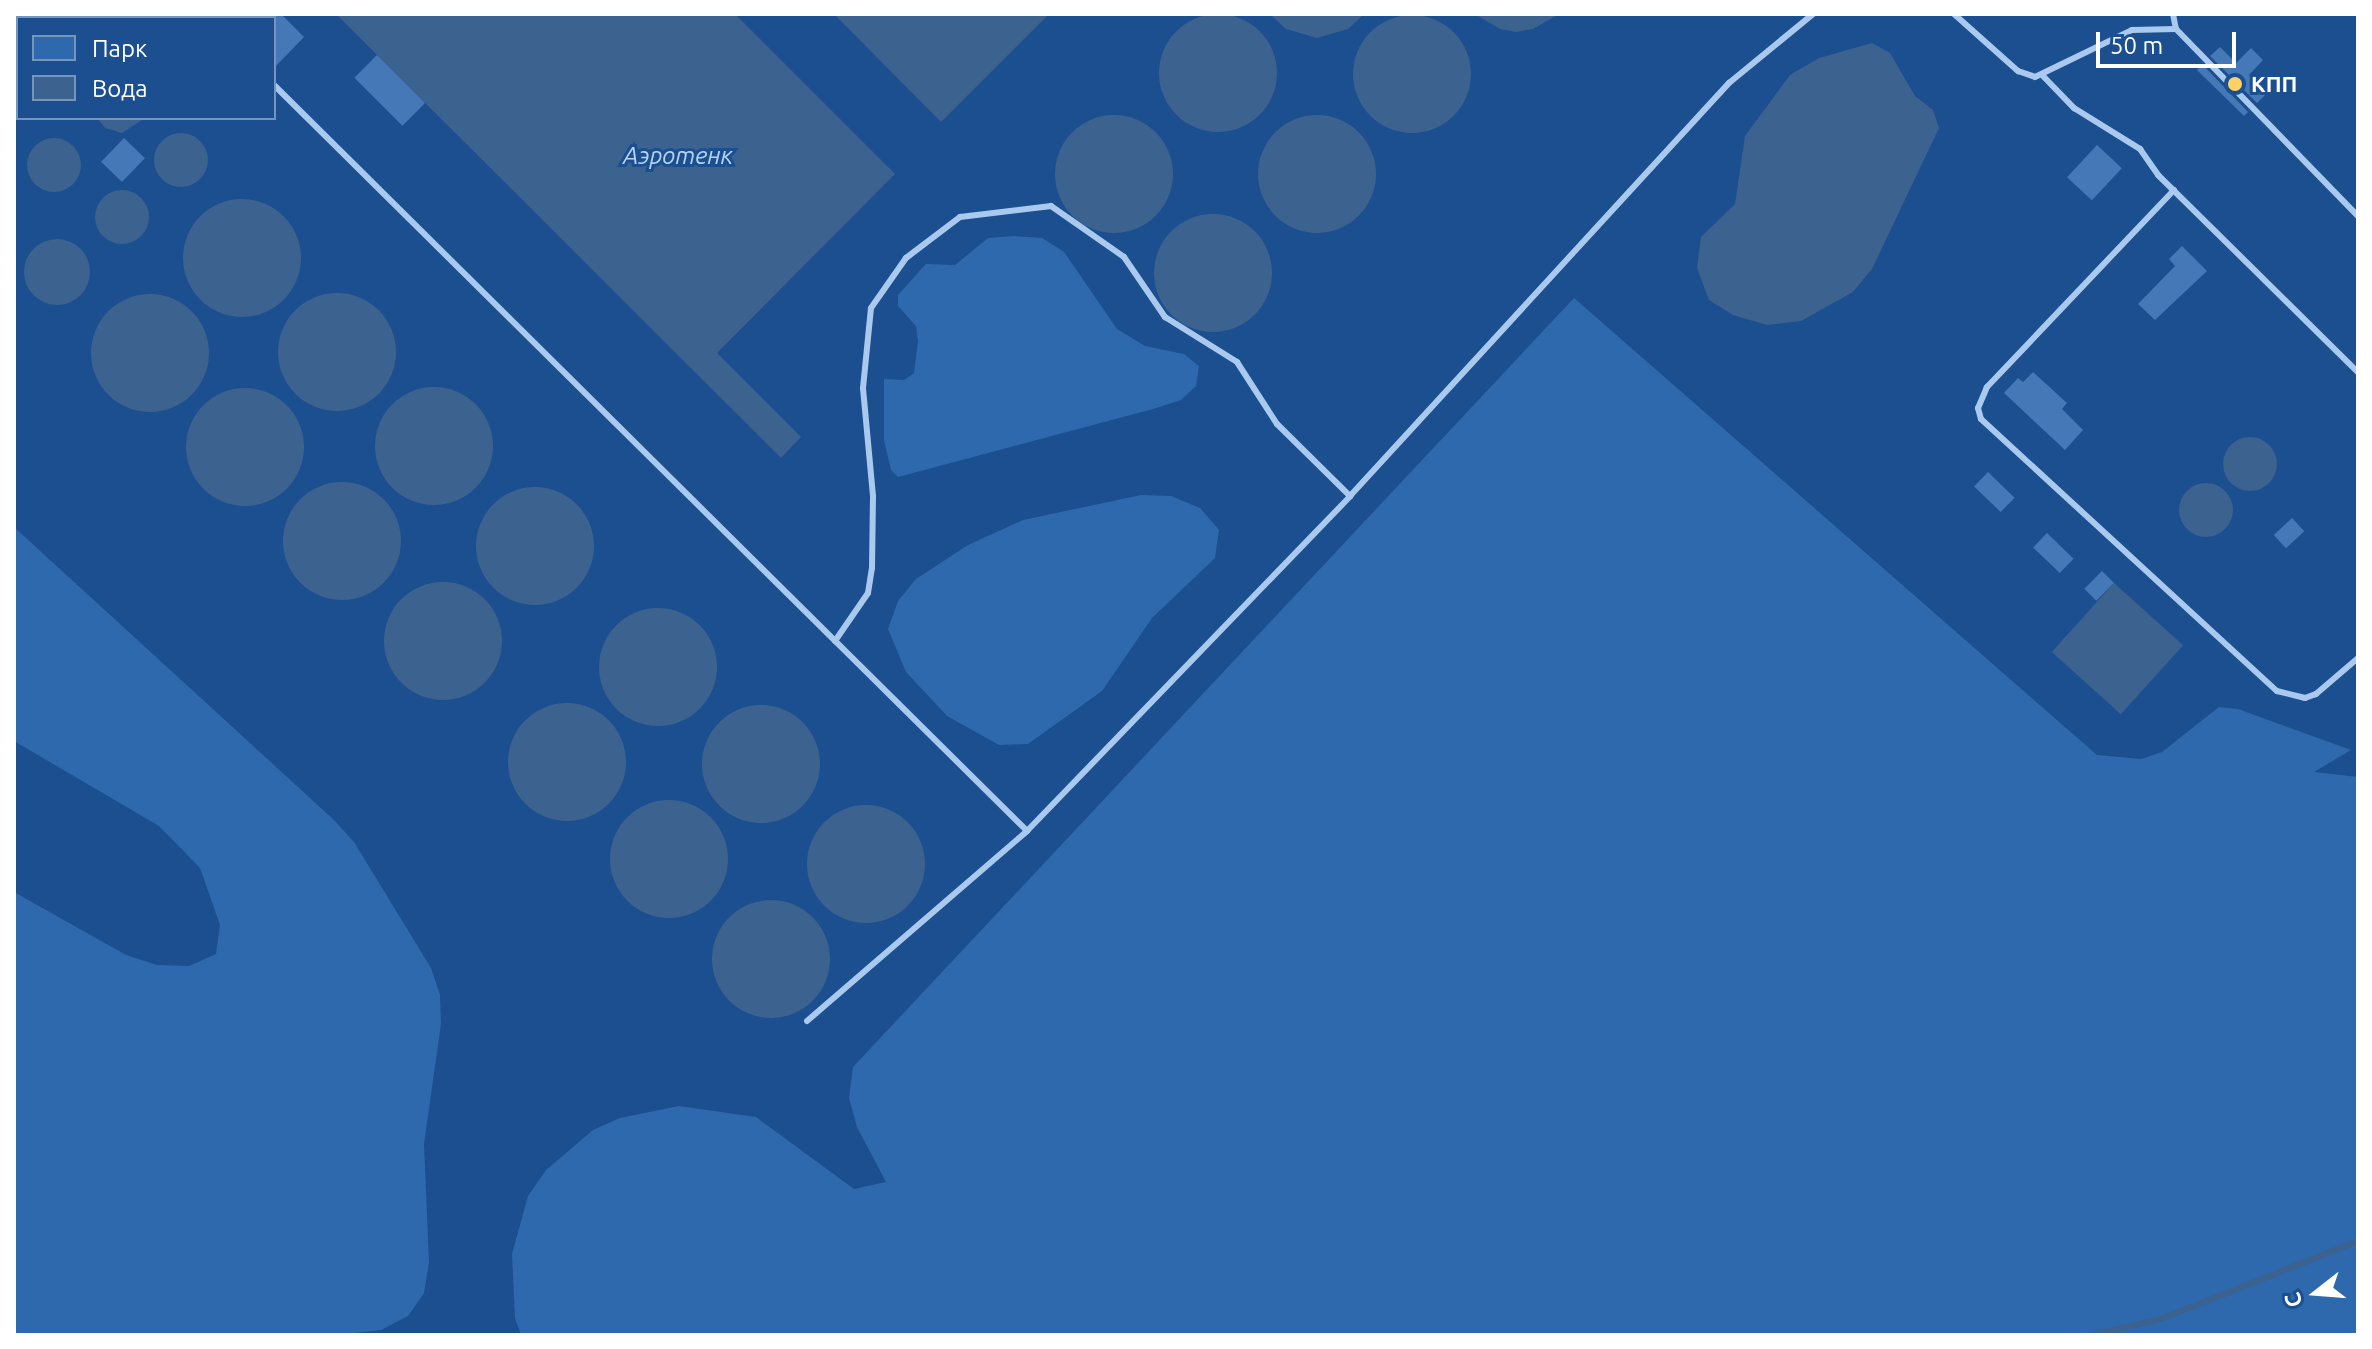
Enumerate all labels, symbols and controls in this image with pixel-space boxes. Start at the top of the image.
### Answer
legend [16,16,276,120]
scale bar [2100,16,2240,66]
text: 50 m [2110,32,2163,59]
text: Парк [92,35,147,62]
place label: КПП [2251,71,2297,97]
text: Вода [92,75,148,102]
marker: КПП [2226,75,2244,93]
water label: Аэротенк [623,142,733,170]
north arrow [2276,1253,2356,1333]
text: С [2279,1290,2307,1311]

